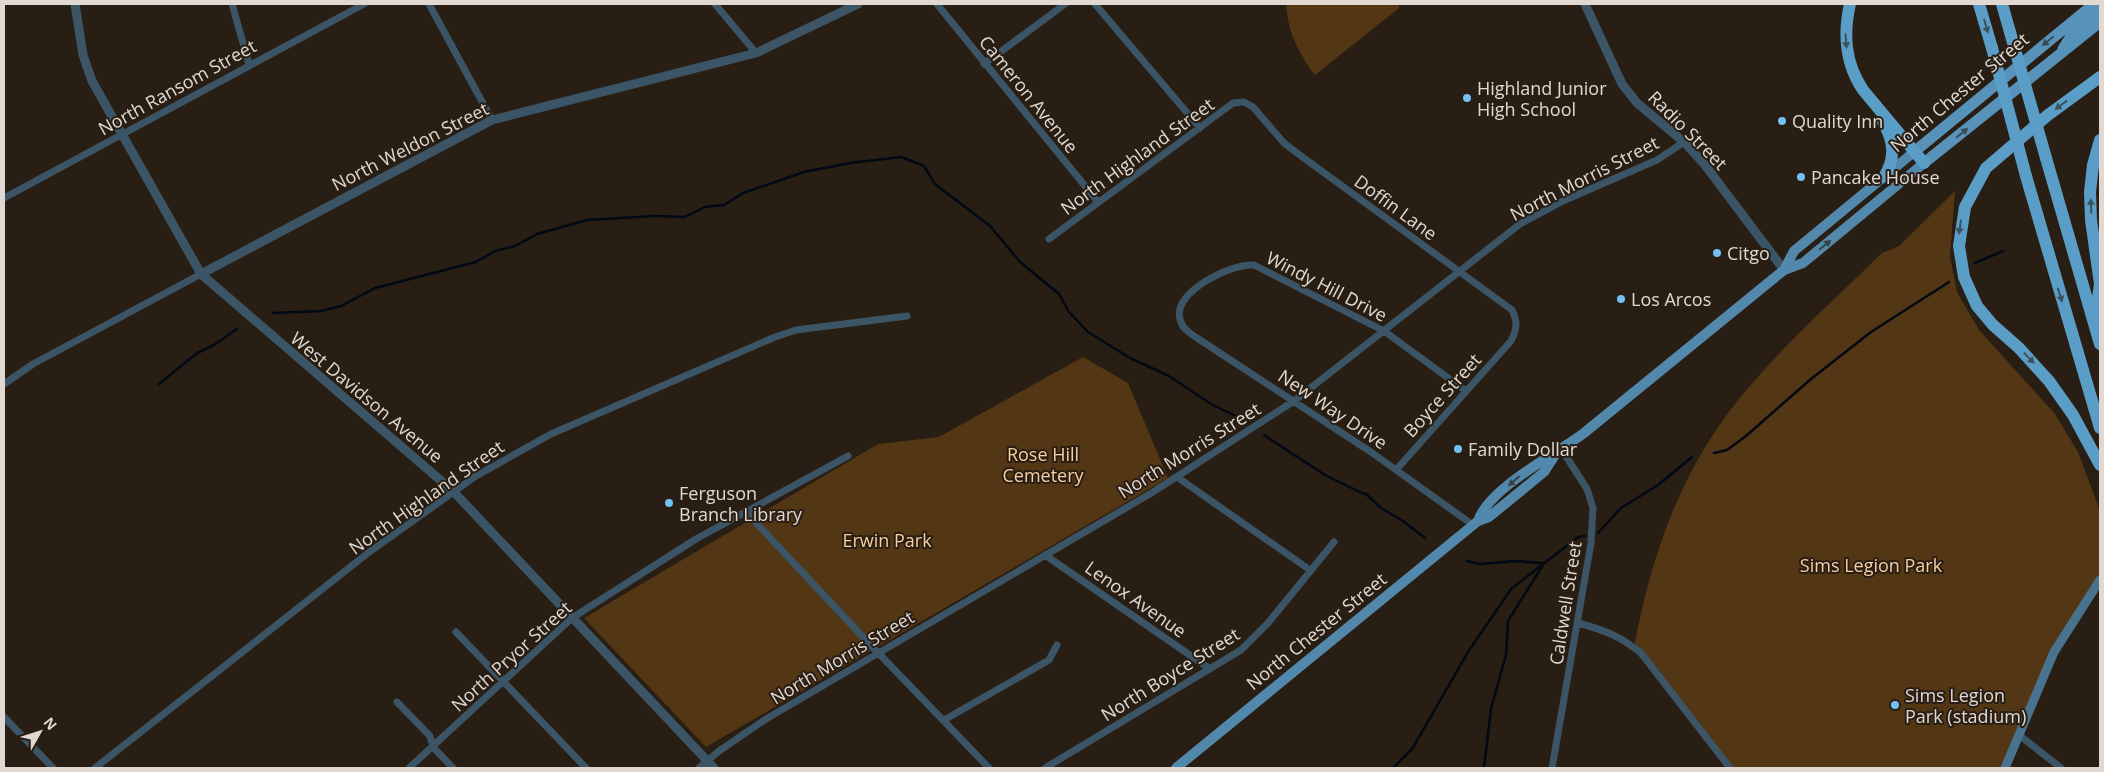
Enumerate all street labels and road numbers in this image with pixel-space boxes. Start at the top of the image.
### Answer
street label: North Chester Street [1885,27,2033,157]
street label: Cameron Avenue [974,30,1084,158]
street label: North Ransom Street [94,34,260,140]
street label: Radio Street [1643,85,1733,175]
street label: North Highland Street [1055,92,1219,220]
street label: North Weldon Street [327,96,493,196]
street label: North Morris Street [1506,130,1662,226]
street label: Doffin Lane [1350,169,1442,245]
street label: Windy Hill Drive [1262,245,1392,327]
street label: West Davidson Avenue [286,326,448,468]
street label: Boyce Street [1398,348,1486,442]
street label: New Way Drive [1274,364,1392,454]
street label: North Morris Street [1113,396,1265,504]
street label: North Highland Street [344,434,508,560]
street label: Caldwell Street [1543,539,1587,667]
street label: Lenox Avenue [1081,555,1191,643]
street label: North Chester Street [1241,567,1391,695]
street label: North Pryor Street [446,595,576,717]
street label: North Morris Street [766,605,918,709]
street label: North Boyce Street [1096,622,1244,726]

